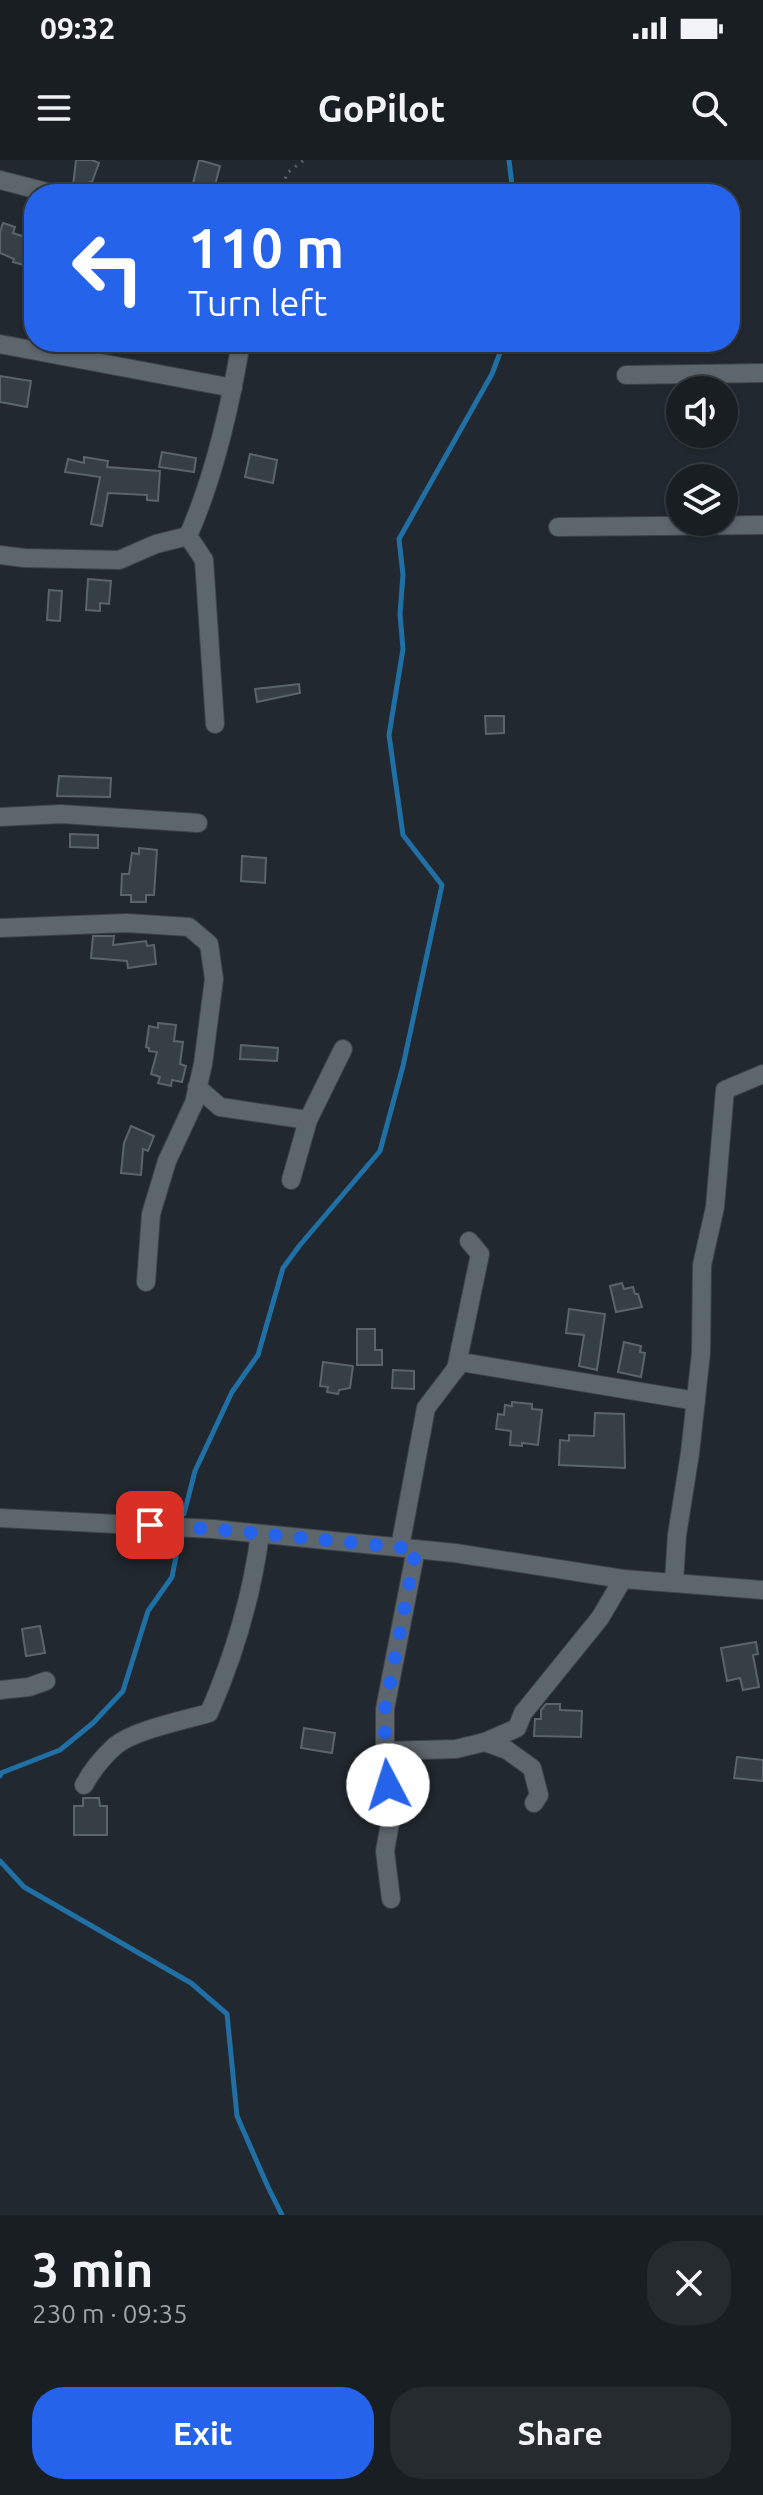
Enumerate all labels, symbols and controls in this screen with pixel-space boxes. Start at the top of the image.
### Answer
text: 09:32 [40,11,115,45]
icon: menu [32,86,76,130]
icon: search [687,86,731,130]
text: GoPilot [318,88,445,129]
icon: left [56,216,160,320]
text: 110 m [188,216,344,279]
text: Turn left [188,282,327,323]
map controls [666,376,738,536]
button: sound [666,376,738,448]
button: layers [666,464,738,536]
pin [116,1491,184,1559]
icon: arrive [128,1503,172,1547]
position arrow [346,1743,430,1827]
button: close [647,2241,731,2325]
text: 3 min [32,2242,153,2296]
text: 230 m · 09:35 [32,2299,188,2328]
button: Exit [32,2387,374,2479]
button: Share [390,2387,731,2479]

